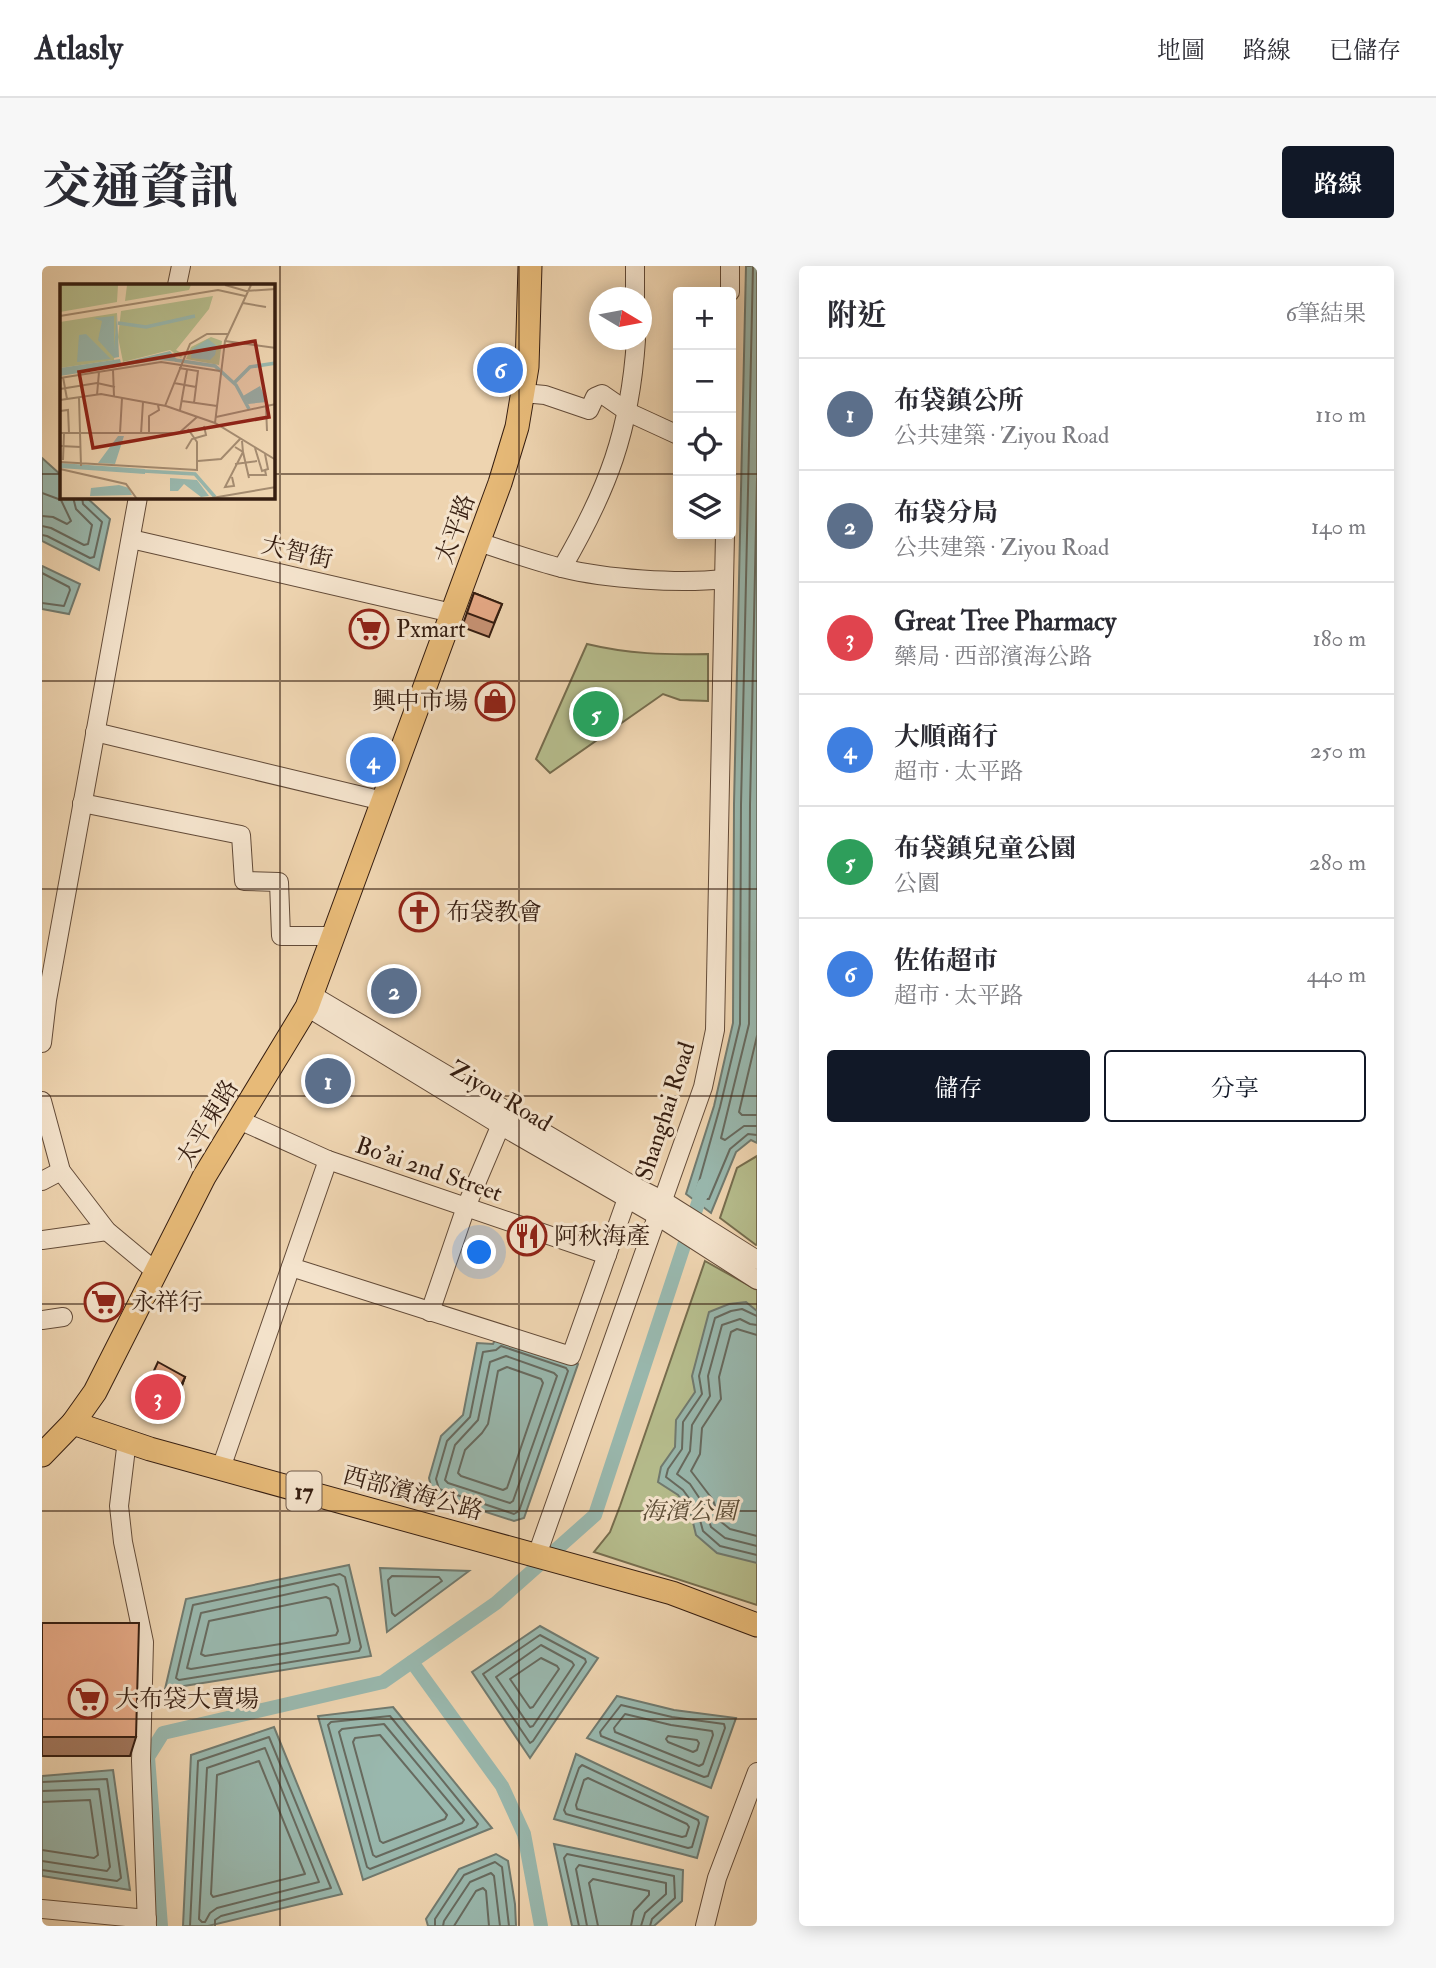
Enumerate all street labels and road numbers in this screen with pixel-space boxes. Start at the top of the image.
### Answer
street label: 太平路 [429,490,482,568]
street label: 大智街 [258,529,335,576]
street label: Shanghai Road [628,1038,703,1184]
street label: Ziyou Road [444,1054,558,1139]
street label: 太平東路 [169,1074,245,1172]
street label: Bo’ai 2nd Street [351,1130,507,1209]
street label: 西部濱海公路 [339,1460,486,1527]
road number: 17 [286,1472,322,1510]

